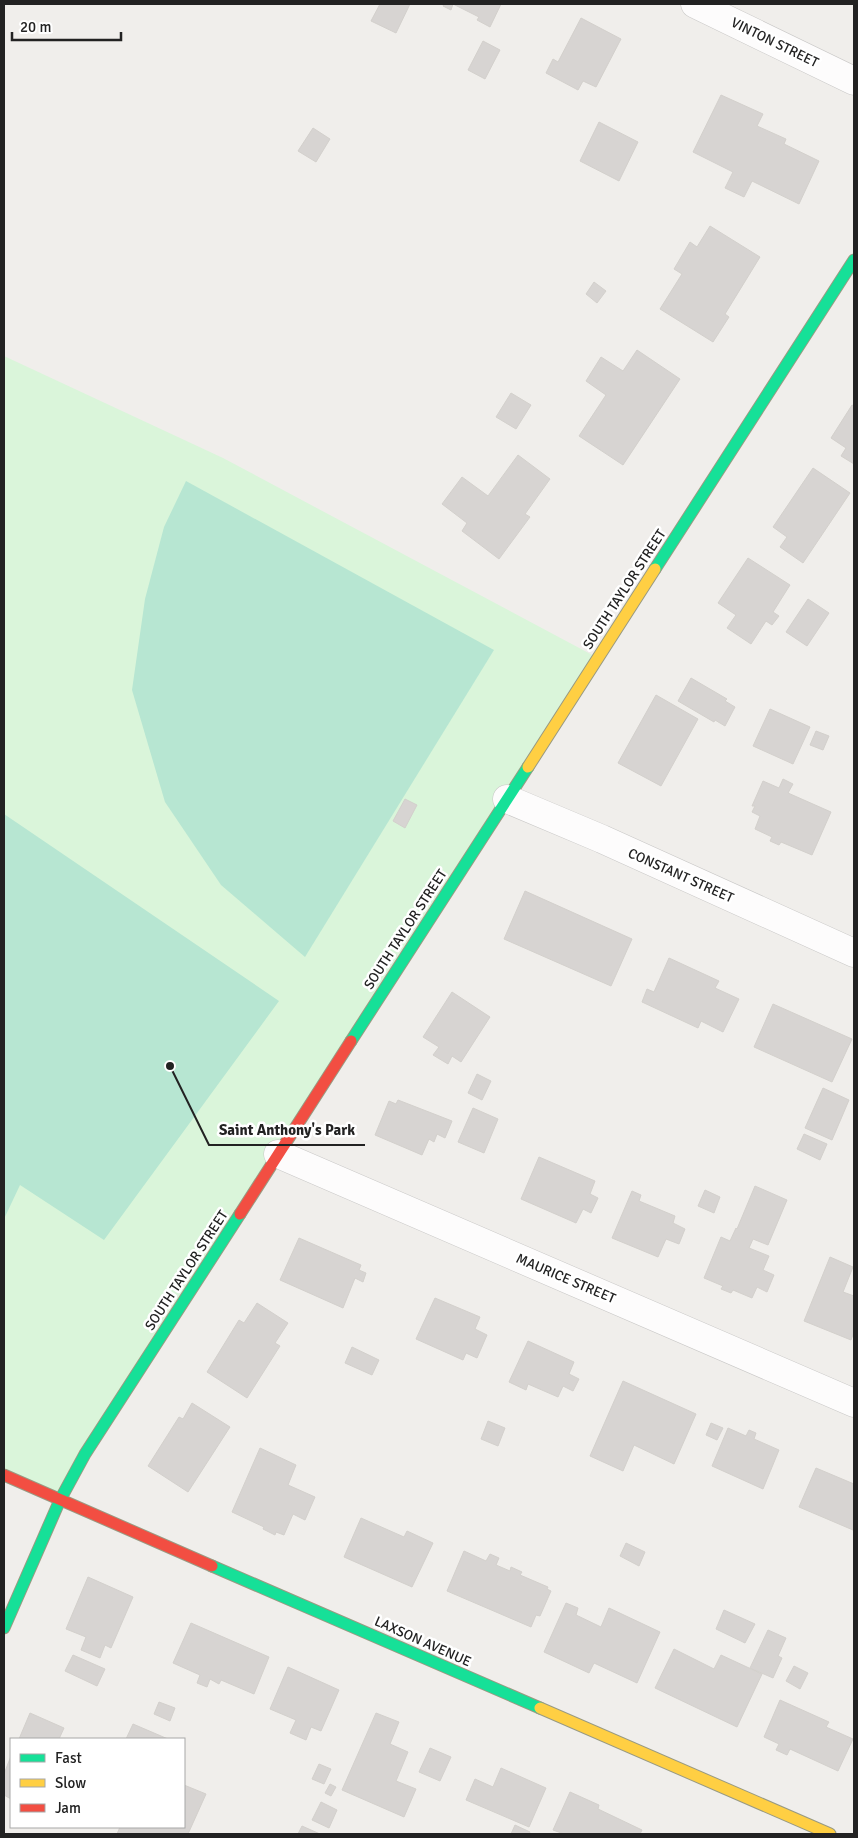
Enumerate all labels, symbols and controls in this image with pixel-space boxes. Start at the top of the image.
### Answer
scale bar [12,10,121,42]
street label: VINTON STREET [728,14,821,71]
text: 20 m [20,18,51,36]
street label: SOUTH TAYLOR STREET [579,526,670,652]
street label: CONSTANT STREET [625,845,736,906]
street label: SOUTH TAYLOR STREET [360,866,451,992]
callout: Saint Anthony's Park [209,1115,365,1145]
text: Saint Anthony's Park [219,1121,355,1139]
street label: SOUTH TAYLOR STREET [141,1207,232,1333]
street label: MAURICE STREET [514,1250,618,1307]
street label: LAXSON AVENUE [372,1613,474,1670]
legend [10,1738,185,1828]
text: Fast [55,1749,82,1767]
text: Slow [55,1774,86,1792]
text: Jam [55,1799,81,1817]

